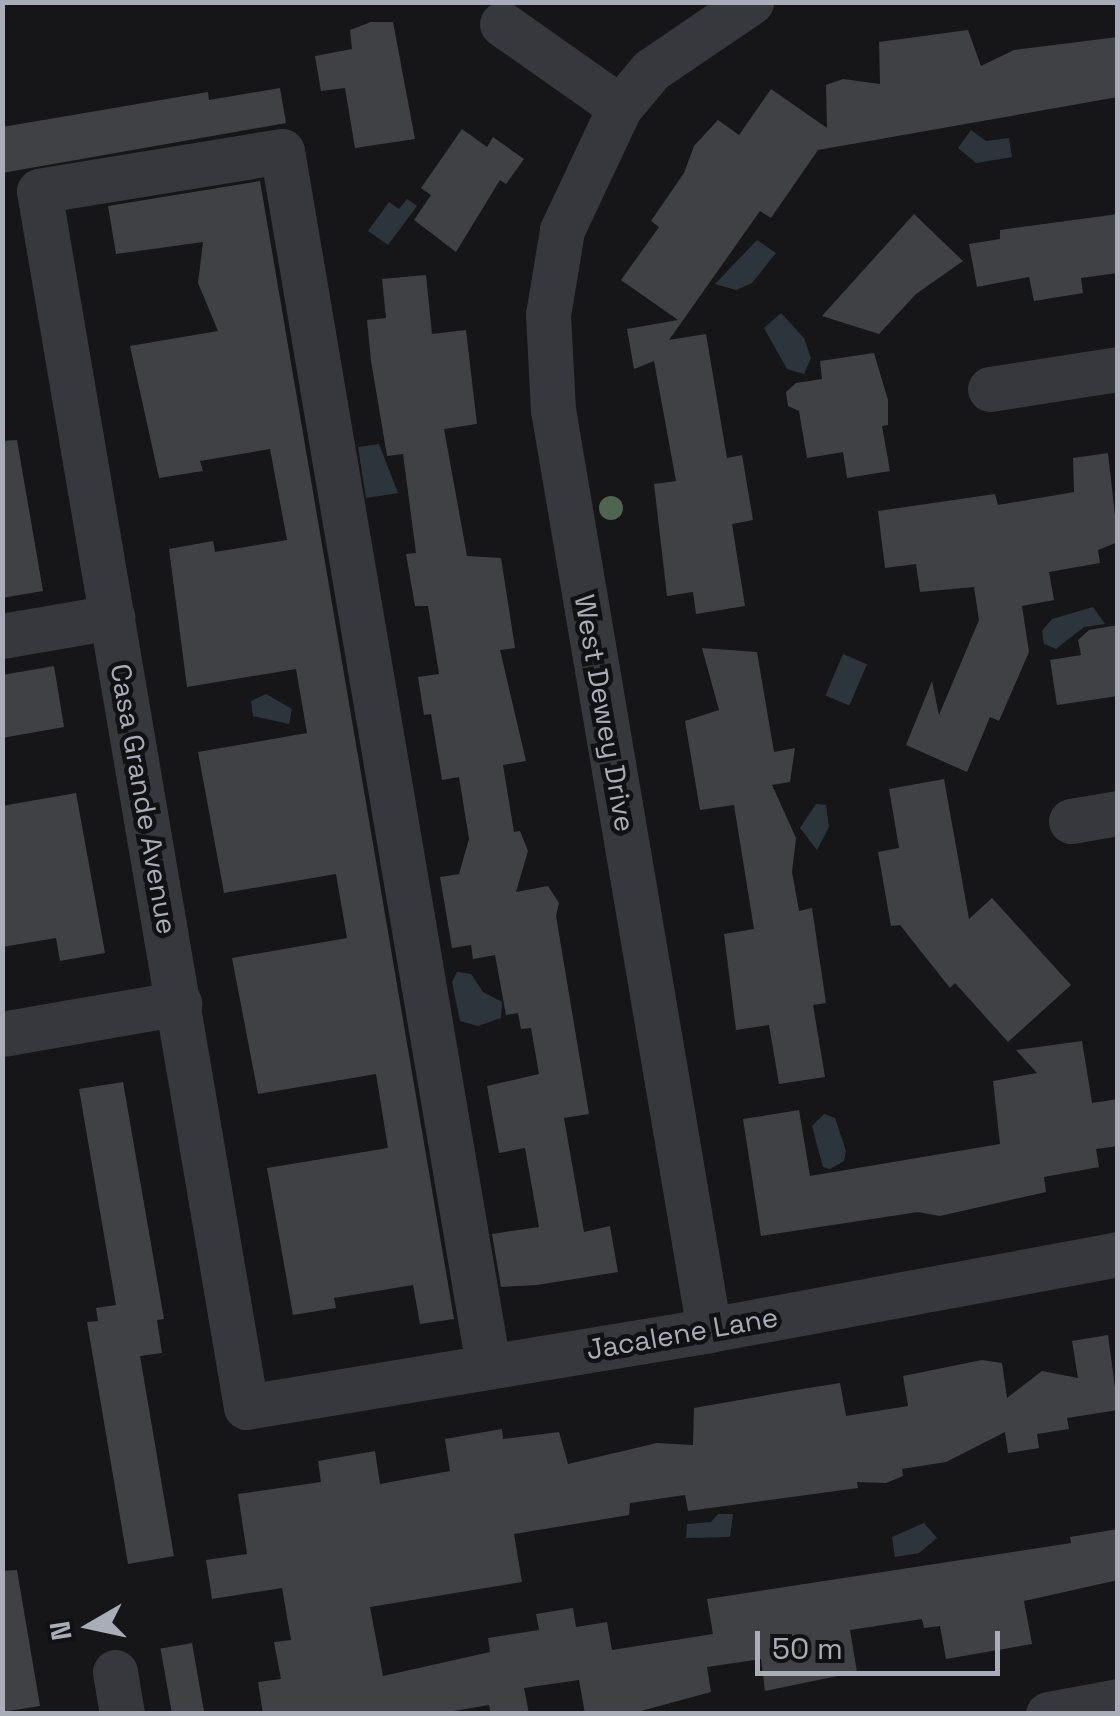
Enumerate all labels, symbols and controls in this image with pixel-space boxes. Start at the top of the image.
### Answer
street label: West Dewey Drive [568,592,642,834]
street label: Casa Grande Avenue [104,661,184,937]
street label: Jacalene Lane [584,1300,780,1366]
north arrow [40,1576,140,1676]
scale bar [760,1611,1005,1673]
text: N [41,1619,80,1643]
text: 50 m [772,1629,843,1668]

